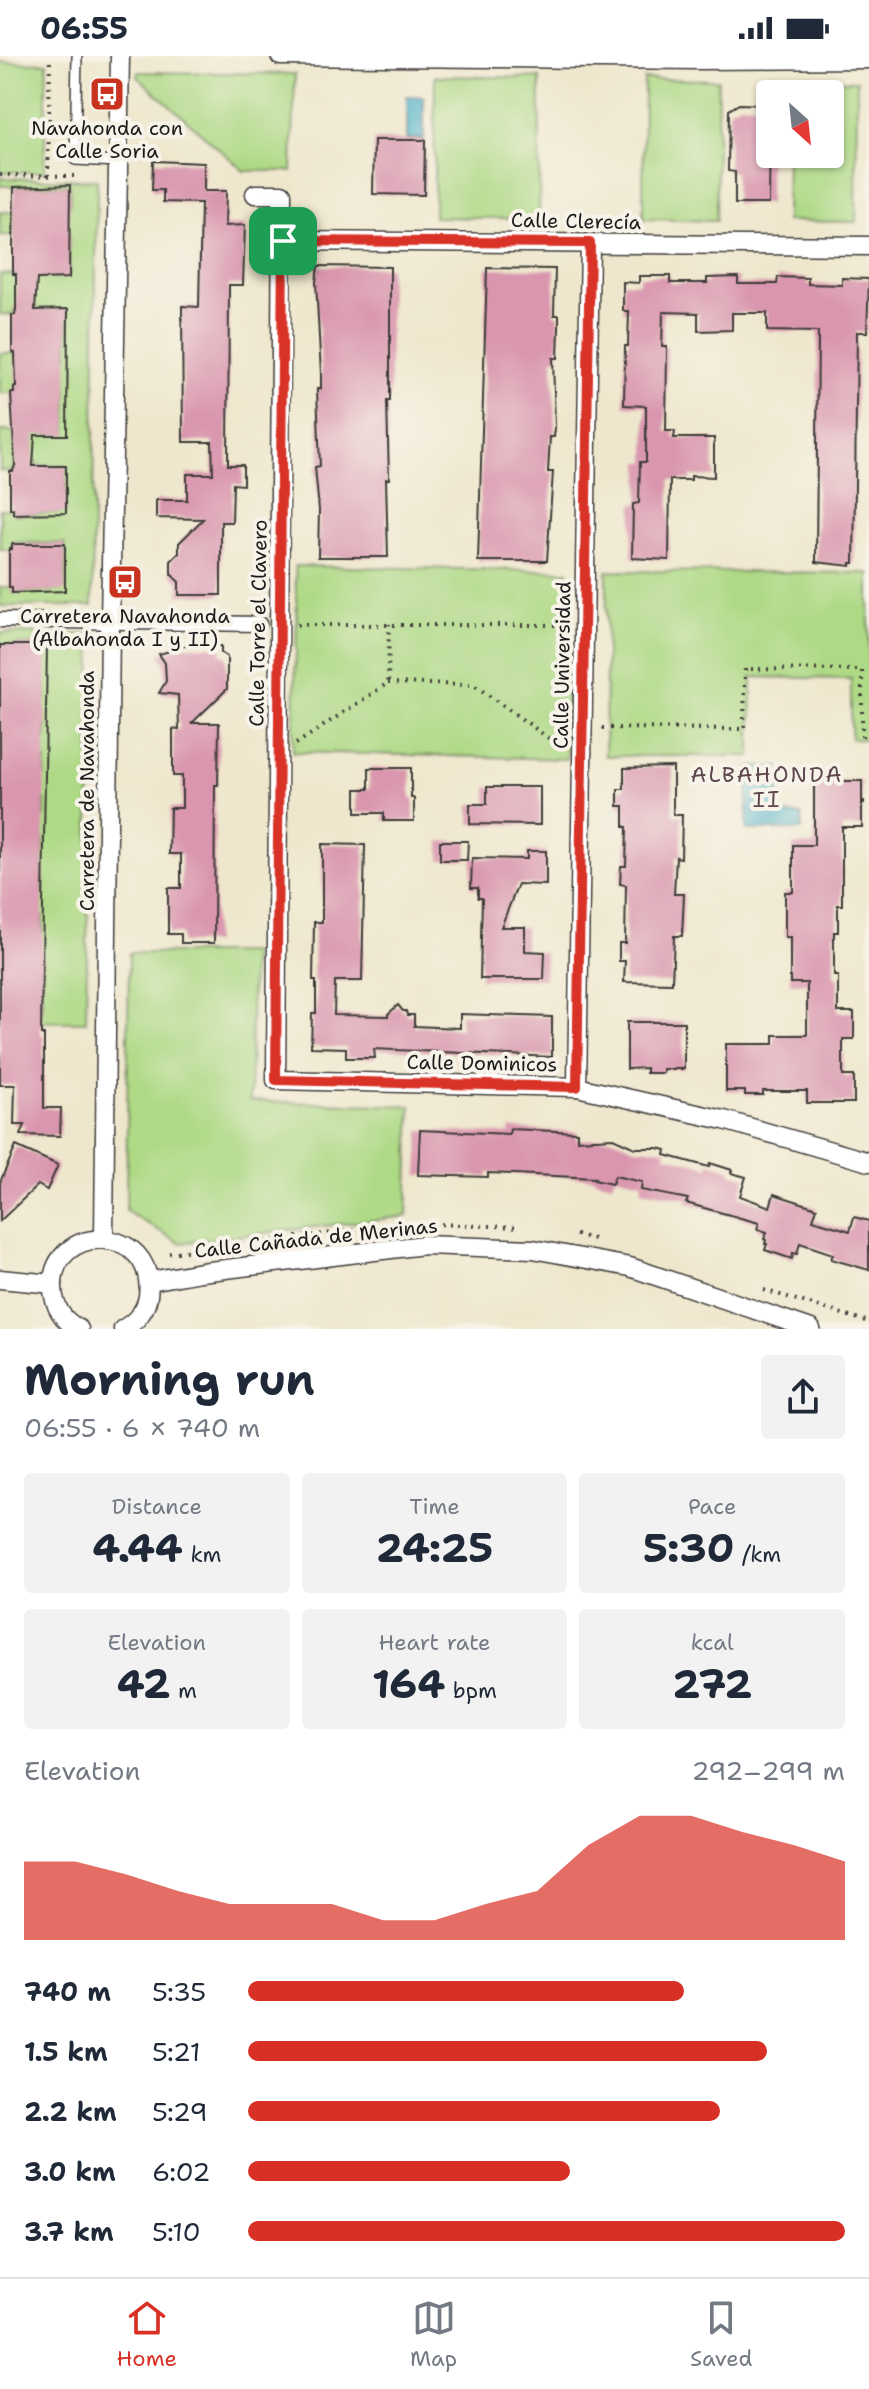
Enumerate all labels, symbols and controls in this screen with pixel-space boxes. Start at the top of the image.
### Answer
text: 06:55 [40,8,128,49]
bus stop icon: Navahonda con Calle Soria [88,75,126,113]
north arrow [756,80,844,168]
map controls [756,80,844,168]
place label: Navahonda con Calle Soria [31,115,183,164]
pin [249,207,317,275]
street label: Calle Clerecía [511,207,642,235]
icon: arrive [261,219,305,263]
street label: Calle Torre el Clavero [243,519,273,727]
bus stop icon: Carretera Navahonda (Albahonda I y II) [106,563,144,601]
street label: Calle Universidad [548,581,576,749]
place label: Carretera Navahonda (Albahonda I y II) [20,603,230,652]
street label: Carretera de Navahonda [74,670,100,911]
district label: ALBAHONDA II [690,760,844,814]
street label: Calle Dominicos [406,1049,558,1077]
street label: Calle Cañada de Merinas [193,1212,439,1264]
text: Morning run [24,1350,315,1409]
button: share [761,1355,845,1439]
text: 06:55 · 6 × 740 m [24,1410,260,1445]
text: Distance [112,1492,202,1521]
text: Time [409,1492,460,1521]
text: Pace [688,1492,736,1521]
text: 4.44 [92,1521,183,1575]
text: 24:25 [376,1521,493,1575]
text: 5:30 [643,1521,735,1575]
text: km [183,1540,222,1569]
text: /km [735,1540,781,1569]
text: Elevation [108,1628,206,1657]
text: Heart rate [378,1628,491,1657]
text: kcal [691,1628,734,1657]
text: 42 [117,1657,171,1711]
text: 164 [372,1657,445,1711]
text: 272 [672,1657,752,1711]
text: m [171,1676,197,1705]
text: bpm [445,1676,497,1705]
text: Elevation [24,1753,140,1788]
text: 292–299 m [691,1753,845,1788]
text: 740 m [24,1974,111,2009]
text: 5:35 [152,1974,206,2009]
text: 1.5 km [24,2034,108,2069]
text: 5:21 [152,2034,201,2069]
text: 2.2 km [24,2094,117,2129]
text: 5:29 [152,2094,208,2129]
text: 3.0 km [24,2154,116,2189]
text: 6:02 [152,2154,210,2189]
text: 3.7 km [24,2214,114,2249]
text: 5:10 [152,2214,201,2249]
tab: Home [116,2296,177,2373]
tab: Map [410,2296,457,2373]
tab: Saved [690,2296,753,2373]

